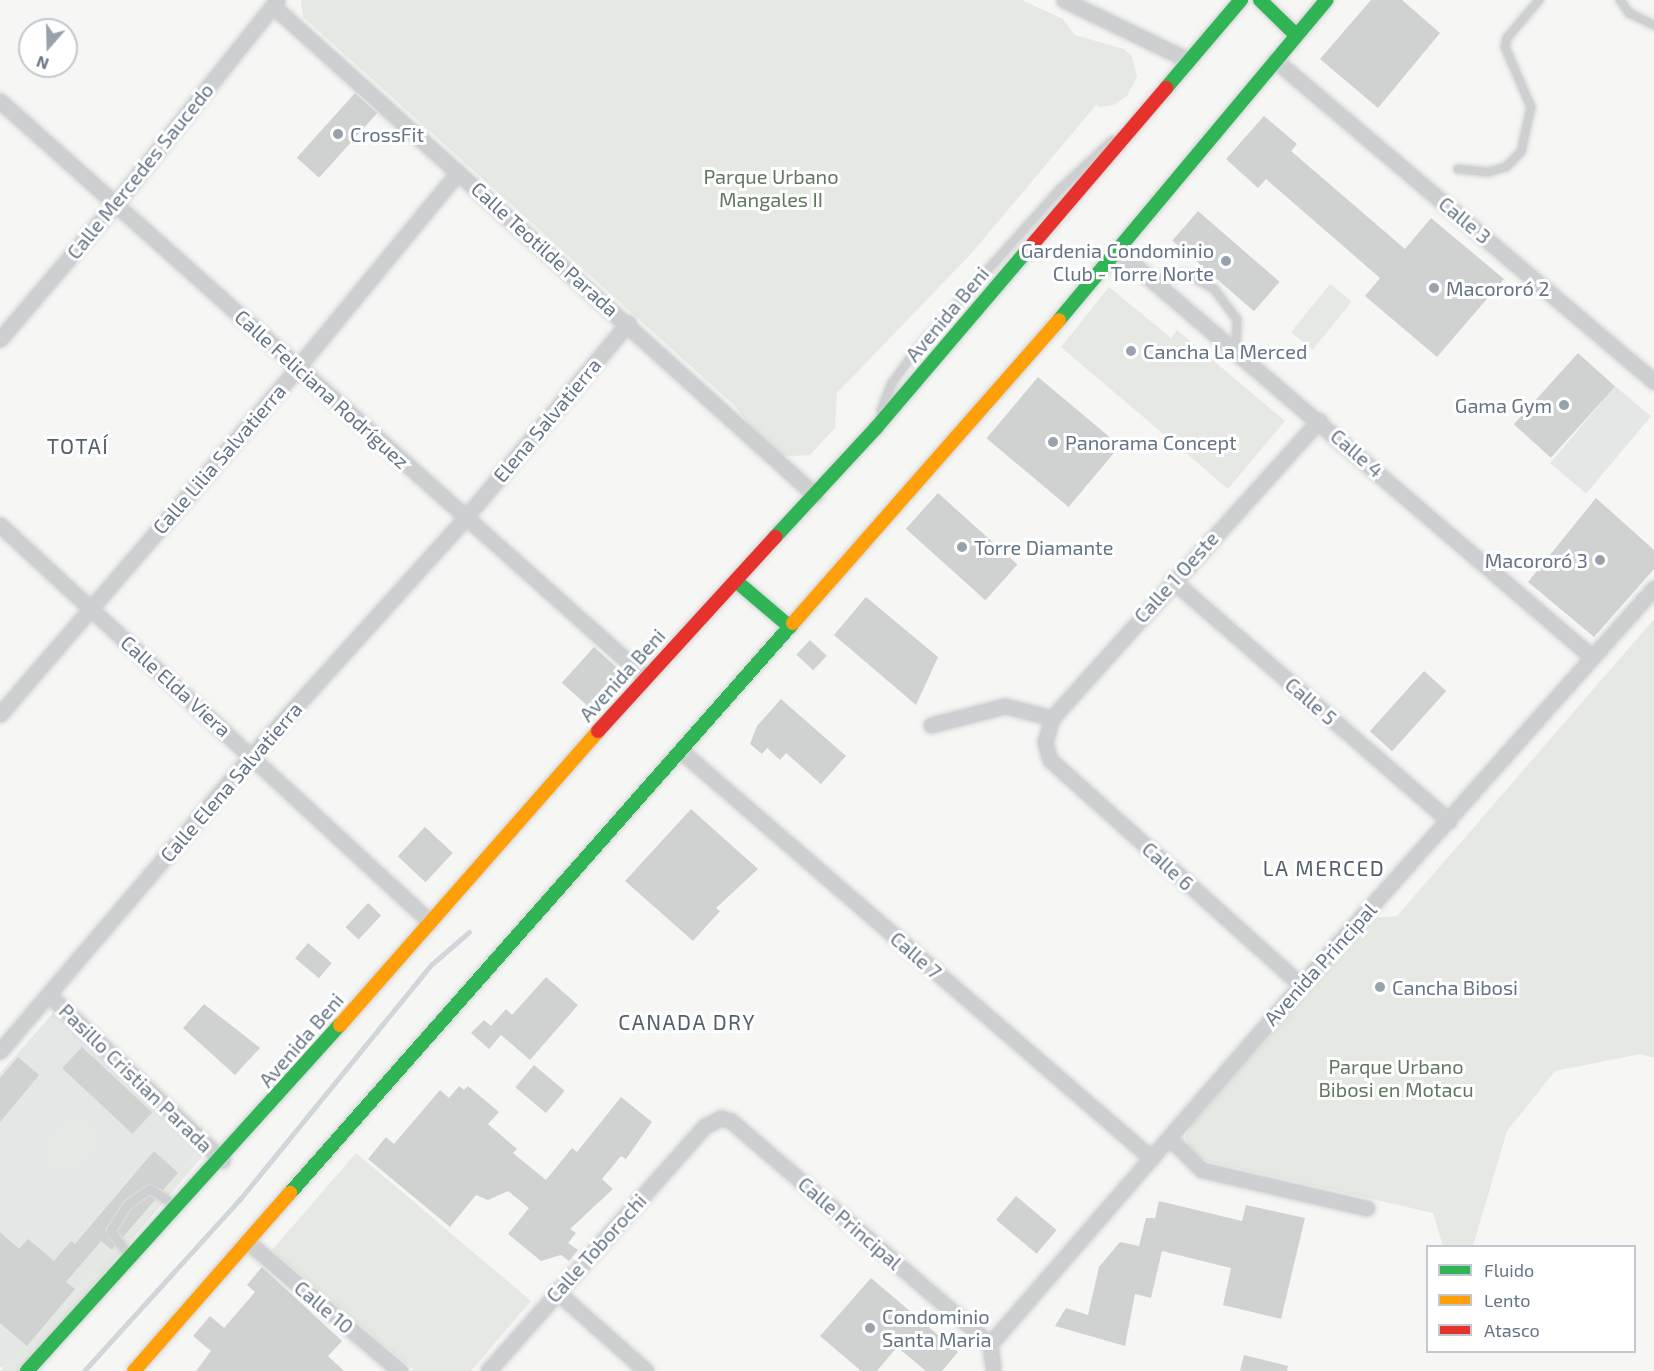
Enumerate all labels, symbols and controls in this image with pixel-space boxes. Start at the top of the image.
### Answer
north arrow [18,18,78,78]
text: N [34,53,51,74]
street label: Calle Mercedes Saucedo [62,78,218,264]
place label: CrossFit [350,122,424,146]
marker: CrossFit [331,127,345,141]
park label: Parque Urbano Mangales II [703,164,839,211]
street label: Calle Teotilde Parada [466,176,624,322]
street label: Calle 3 [1434,191,1496,249]
place label: Gardenia Condominio Club - Torre Norte [1021,238,1214,285]
marker: Gardenia Condominio Club - Torre Norte [1219,254,1233,268]
street label: Avenida Beni [900,262,994,366]
place label: Macororó 2 [1446,276,1549,300]
marker: Macororó 2 [1427,281,1441,295]
street label: Calle Feliciana Rodríguez [230,304,414,474]
place label: Cancha La Merced [1143,339,1307,363]
marker: Cancha La Merced [1124,344,1138,358]
street label: Elena Salvatierra [488,353,606,487]
street label: Calle Lilia Salvatierra [147,379,291,539]
place label: Gama Gym [1455,393,1552,417]
marker: Gama Gym [1557,398,1571,412]
street label: Calle 4 [1326,424,1388,482]
place label: Panorama Concept [1065,430,1237,454]
district label: TOTAÍ [47,433,109,459]
marker: Panorama Concept [1046,435,1060,449]
street label: Calle 1 Oeste [1129,526,1223,628]
place label: Torre Diamante [974,535,1113,559]
marker: Torre Diamante [955,540,969,554]
place label: Macororó 3 [1485,548,1588,572]
marker: Macororó 3 [1593,553,1607,567]
street label: Avenida Beni [574,624,670,726]
street label: Calle Elda Viera [116,630,236,742]
street label: Calle 5 [1280,672,1342,730]
street label: Calle Elena Salvatierra [155,697,307,867]
street label: Calle 6 [1137,837,1199,895]
district label: LA MERCED [1263,855,1385,881]
street label: Avenida Principal [1259,898,1381,1030]
street label: Calle 7 [886,926,946,984]
place label: Cancha Bibosi [1392,975,1518,999]
marker: Cancha Bibosi [1373,980,1387,994]
street label: Avenida Beni [254,988,348,1092]
street label: Pasillo Cristian Parada [54,999,218,1157]
district label: CANADA DRY [618,1009,756,1035]
park label: Parque Urbano Bibosi en Motacu [1318,1055,1474,1102]
street label: Calle Principal [793,1172,907,1274]
street label: Calle Toborochi [541,1189,651,1307]
legend [1426,1245,1636,1353]
text: Fluido [1484,1259,1534,1281]
street label: Calle 10 [290,1275,358,1339]
text: Lento [1484,1289,1530,1311]
place label: Condominio Santa Maria [882,1304,991,1351]
text: Atasco [1484,1319,1540,1341]
marker: Condominio Santa Maria [863,1321,877,1335]

